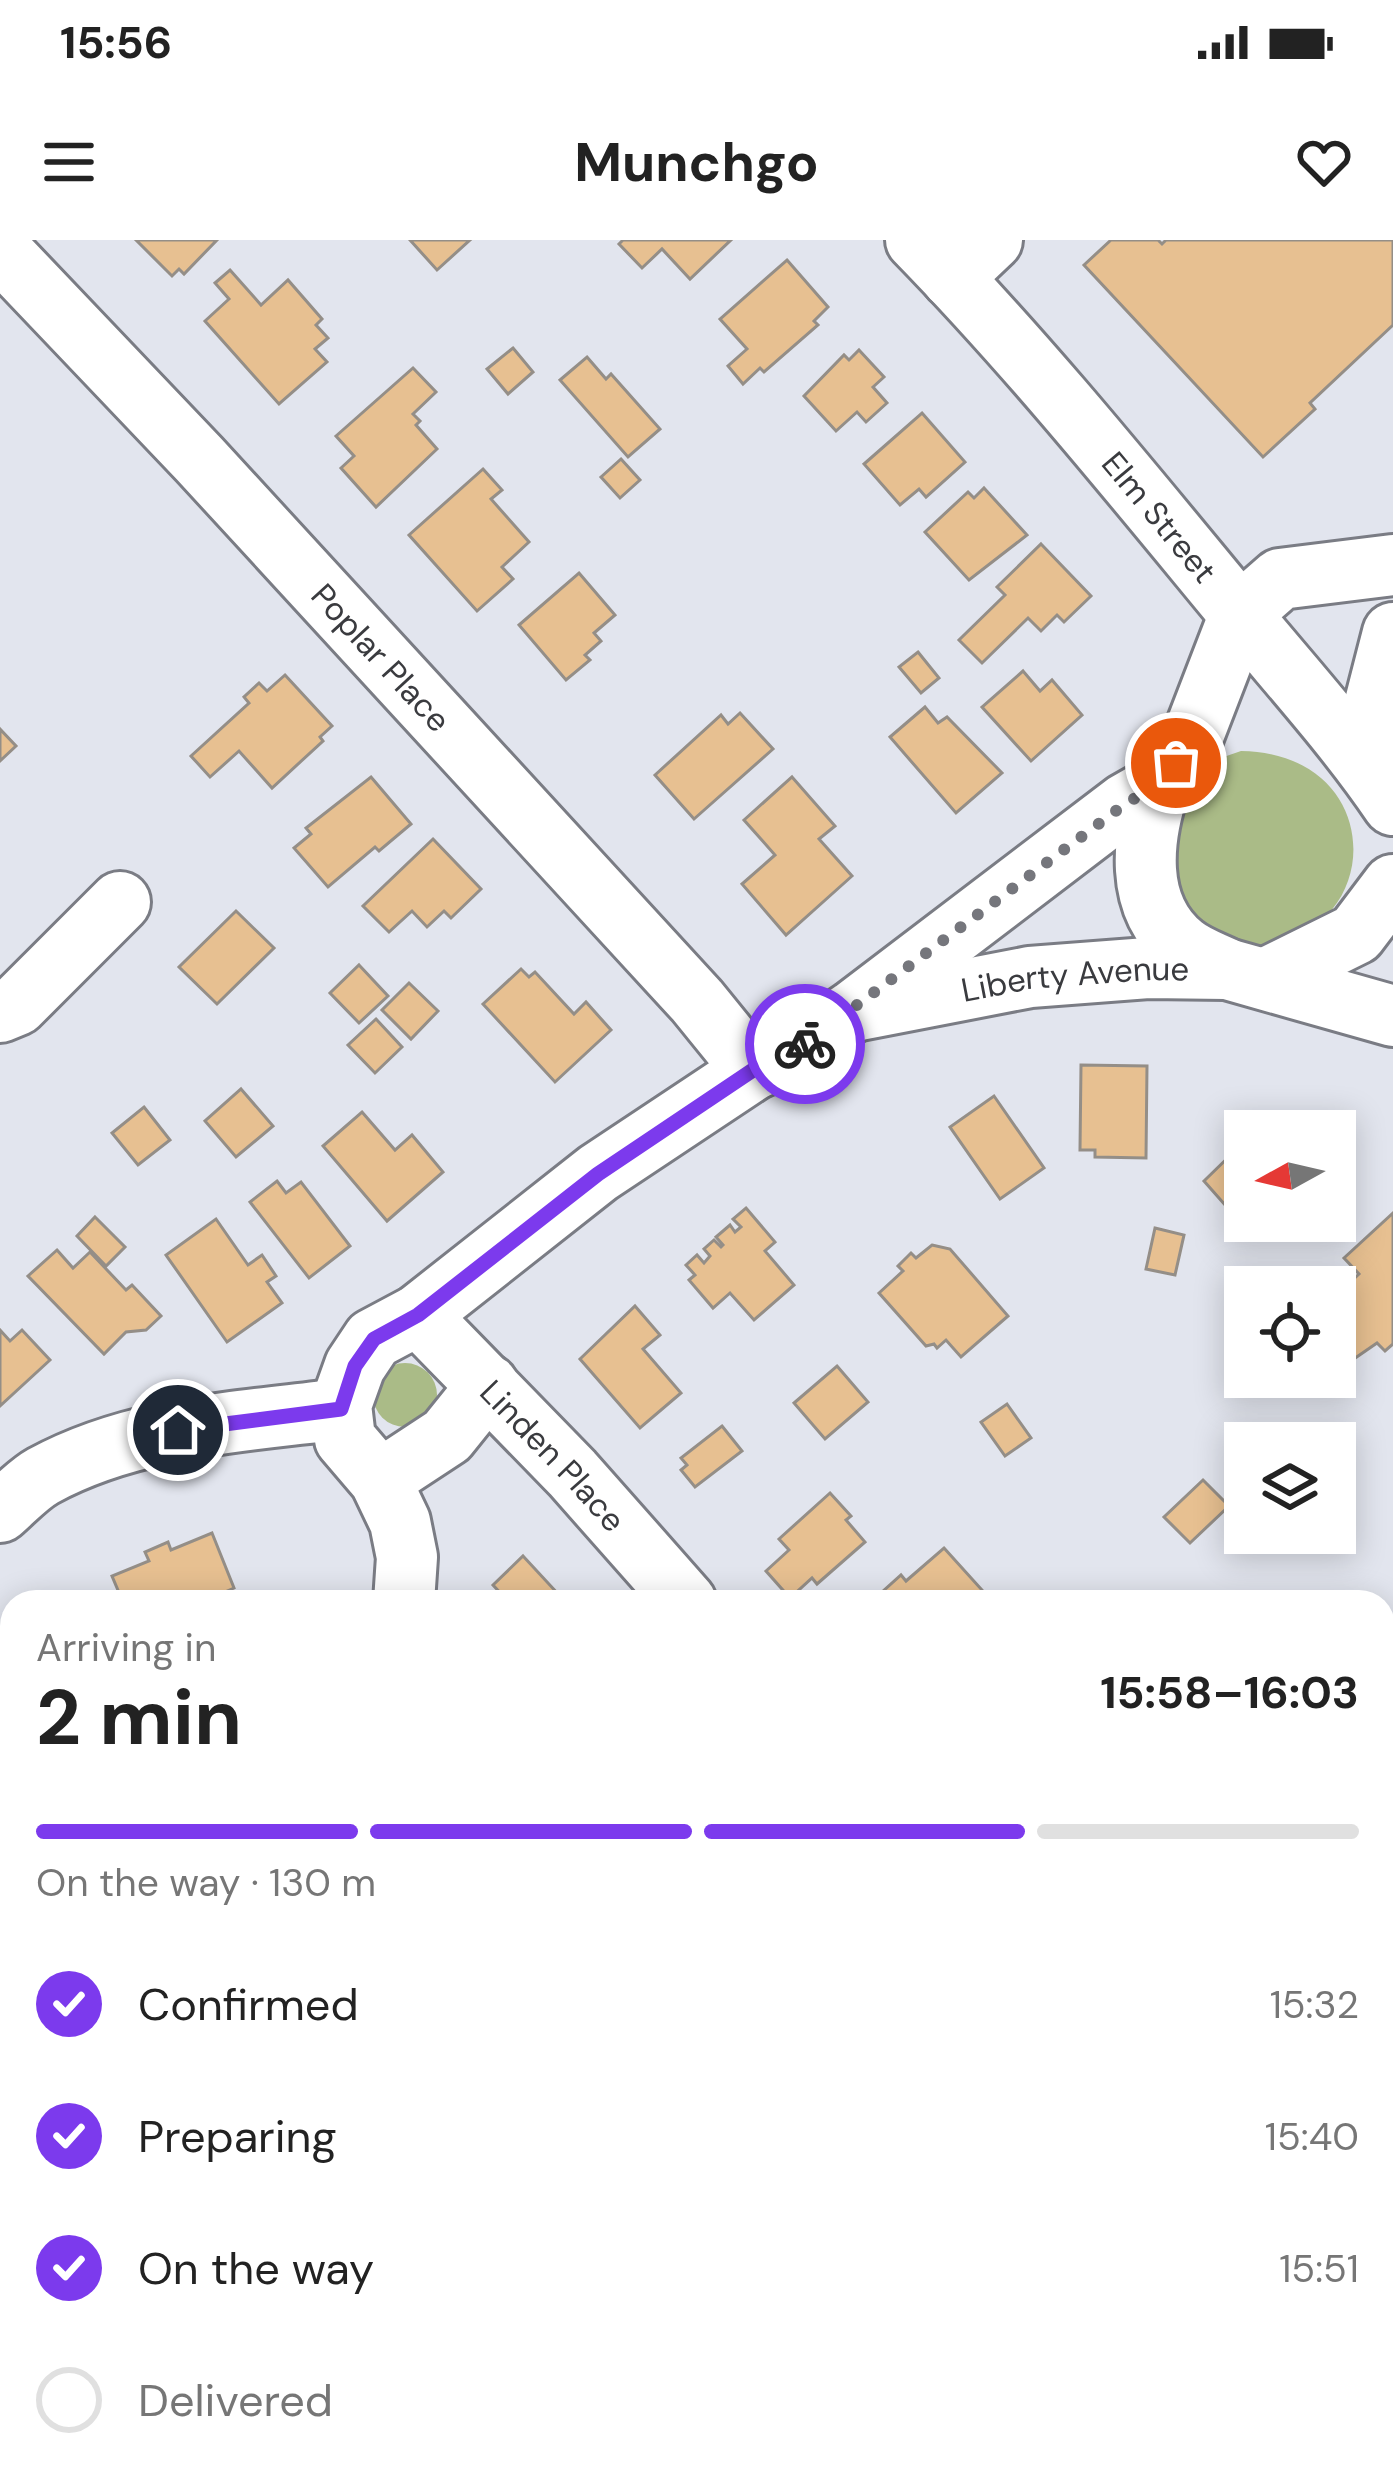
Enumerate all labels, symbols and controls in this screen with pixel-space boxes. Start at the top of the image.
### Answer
text: 15:56 [60,13,172,72]
text: Munchgo [574,127,819,198]
icon: menu [36,129,102,195]
icon: heart [1291,129,1357,195]
street label: Elm Street [1093,442,1226,591]
street label: Poplar Place [302,574,460,741]
pin [1125,712,1227,814]
icon: bag [1143,730,1209,796]
street label: Liberty Avenue [957,946,1189,1011]
courier [745,984,865,1104]
icon: bike [772,1011,838,1077]
north arrow [1224,1110,1356,1242]
map controls [1224,1110,1356,1554]
button: locate [1224,1266,1356,1398]
street label: Linden Place [471,1370,635,1541]
pin [127,1379,229,1481]
icon: home [145,1397,211,1463]
button: layers [1224,1422,1356,1554]
text: Arriving in [36,1622,216,1673]
text: 15:58–16:03 [1100,1663,1359,1722]
text: 2 min [36,1667,242,1768]
text: On the way · 130 m [36,1857,376,1908]
icon: check [36,1971,102,2037]
text: Confirmed [138,1975,359,2034]
text: 15:32 [1270,1979,1359,2030]
icon: check [36,2103,102,2169]
text: Preparing [138,2107,337,2166]
text: 15:40 [1265,2111,1359,2162]
icon: check [36,2235,102,2301]
text: On the way [138,2239,374,2298]
text: 15:51 [1279,2243,1359,2294]
text: Delivered [138,2371,333,2430]

